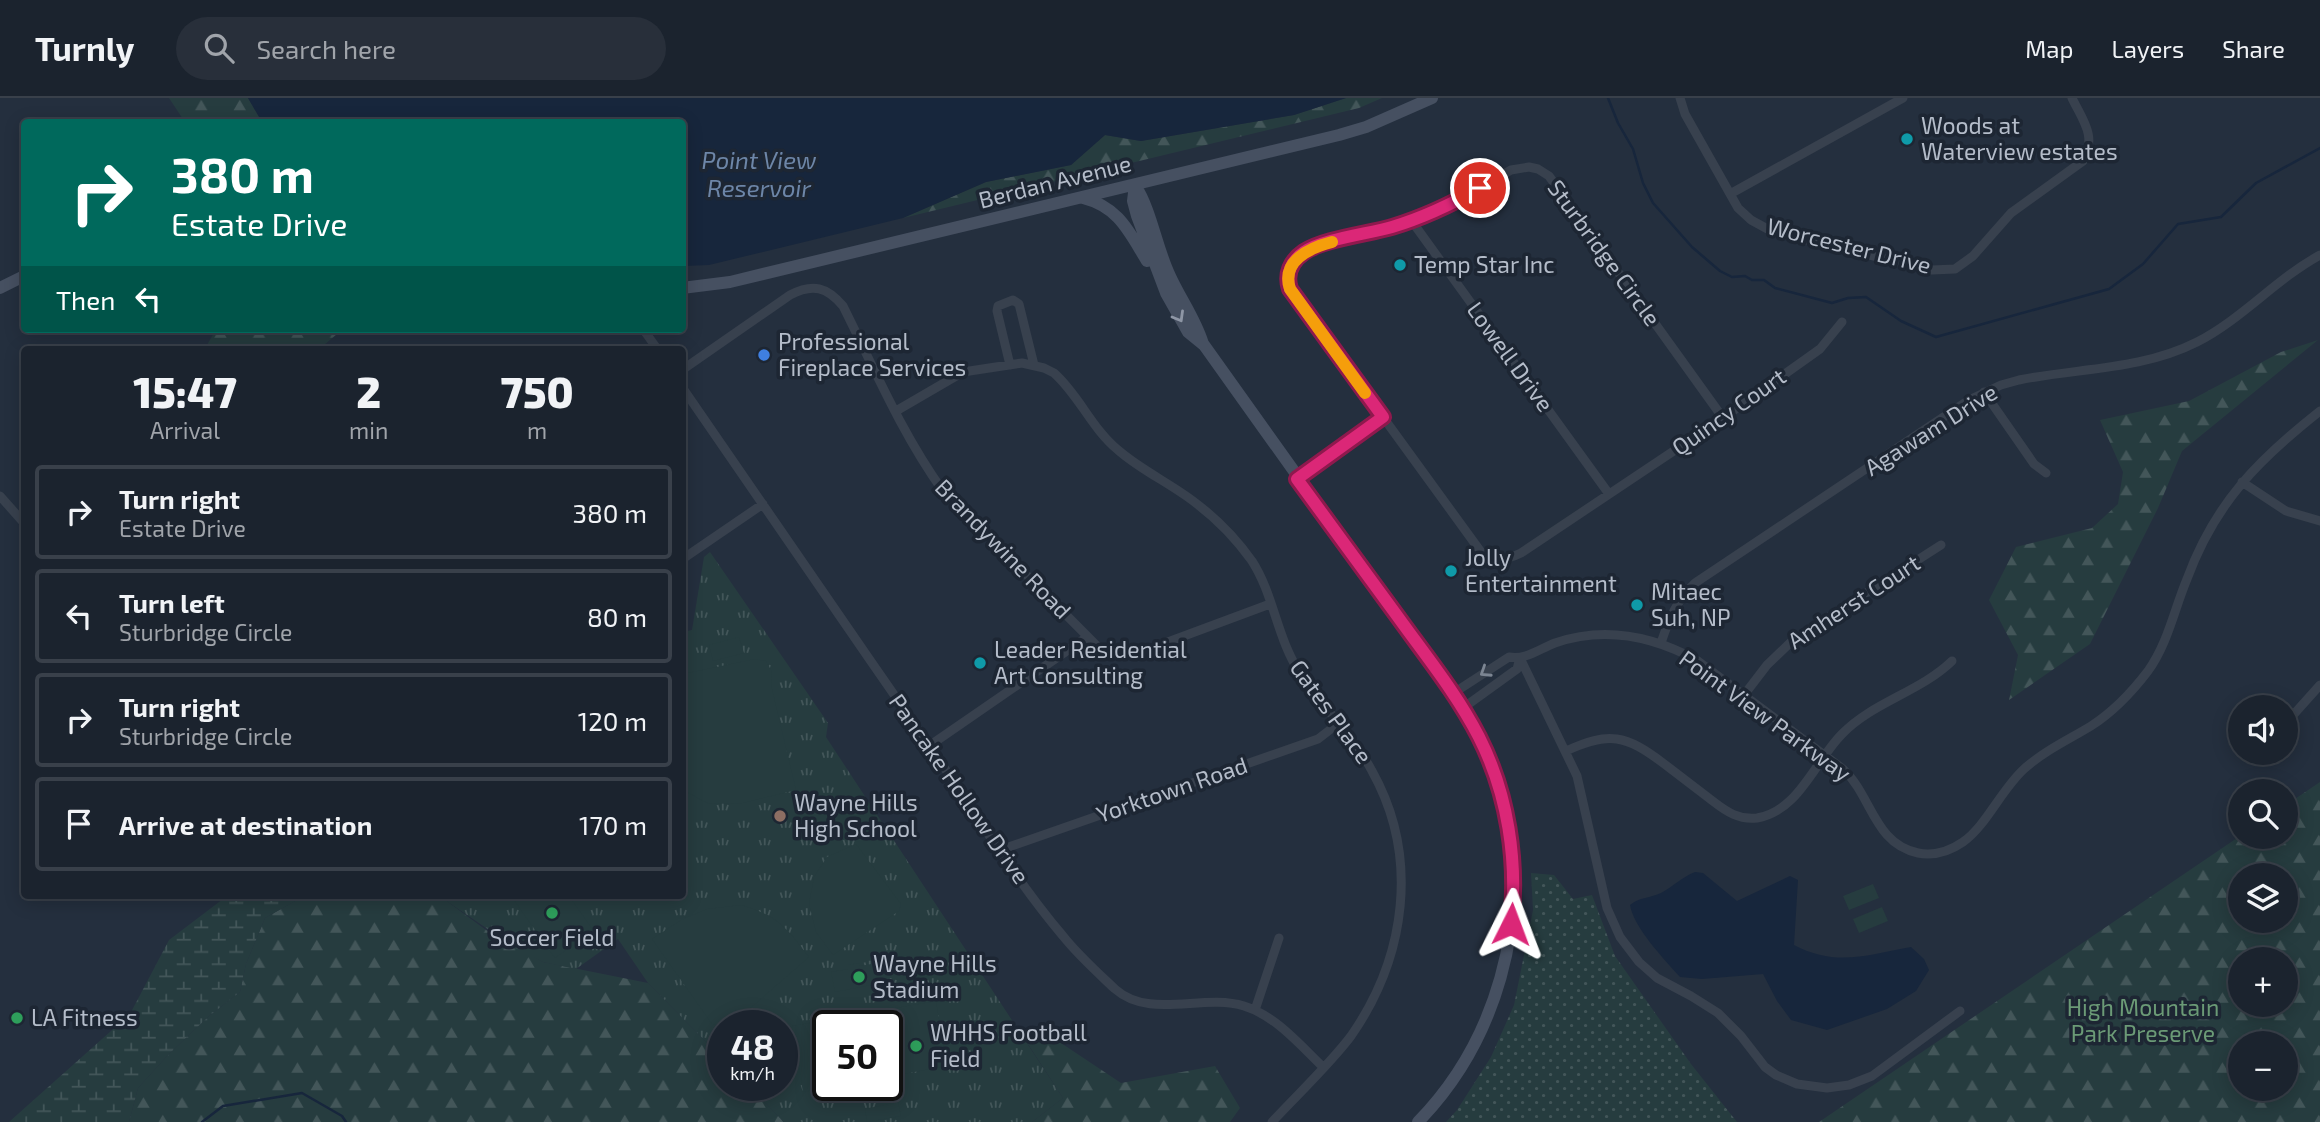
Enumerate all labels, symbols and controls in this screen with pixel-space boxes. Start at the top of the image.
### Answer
search box [176,17,666,80]
text: Turnly [35,28,134,68]
icon: search [200,29,238,67]
text: Search here [256,33,396,64]
text: Map [2025,34,2073,63]
text: Layers [2111,34,2184,63]
text: Share [2222,34,2285,63]
place label: Woods at Waterview estates [1921,111,2118,165]
marker: Woods at Waterview estates [1899,131,1915,147]
text: 380 m [171,144,314,203]
water label: Point View Reservoir [702,145,817,202]
icon: right [56,147,147,238]
street label: Berdan Avenue [975,149,1134,214]
pin [1450,158,1510,218]
icon: arrive [1461,169,1499,207]
street label: Sturbridge Circle [1543,174,1667,331]
text: Estate Drive [171,204,347,242]
street label: Worcester Drive [1764,211,1934,279]
place label: Temp Star Inc [1414,250,1554,278]
marker: Temp Star Inc [1392,257,1408,273]
icon: left [129,280,167,318]
text: Then [56,284,115,315]
street label: Lowell Drive [1462,296,1560,417]
one-way arrow [1171,310,1184,323]
place label: Professional Fireplace Services [778,327,966,381]
marker: Professional Fireplace Services [756,347,772,363]
street label: Quincy Court [1666,361,1791,461]
text: 15:47 [133,366,237,416]
text: 2 [356,366,381,416]
text: 750 [501,366,574,416]
street label: Agawam Drive [1859,377,2002,481]
text: Arrival [150,416,220,444]
text: min [349,416,388,444]
text: m [527,416,547,444]
street label: Brandywine Road [930,473,1077,624]
text: Turn right [119,483,240,514]
icon: right [60,493,98,531]
text: 380 m [573,497,647,528]
text: Estate Drive [119,514,246,542]
place label: Jolly Entertainment [1465,543,1617,597]
street label: Amherst Court [1782,548,1925,654]
marker: Jolly Entertainment [1443,563,1459,579]
place label: Mitaec Suh, NP [1651,577,1731,631]
text: Turn left [119,587,225,618]
icon: left [60,597,98,635]
marker: Mitaec Suh, NP [1629,597,1645,613]
text: 80 m [587,601,647,632]
text: Sturbridge Circle [119,618,292,646]
place label: Leader Residential Art Consulting [994,635,1187,689]
street label: Point View Parkway [1674,644,1857,787]
street label: Gates Place [1285,654,1379,769]
marker: Leader Residential Art Consulting [972,655,988,671]
one-way arrow [1480,664,1493,677]
street label: Pancake Hollow Drive [884,688,1036,889]
text: Turn right [119,691,240,722]
map controls [2228,695,2298,1101]
button: sound [2228,695,2298,765]
icon: right [60,701,98,739]
text: 120 m [578,705,647,736]
text: Sturbridge Circle [119,722,292,750]
street label: Yorktown Road [1093,750,1251,828]
button: search [2228,779,2298,849]
place label: Wayne Hills High School [794,788,918,842]
icon: arrive [60,805,98,843]
marker: Wayne Hills High School [772,808,788,824]
text: Arrive at destination [119,809,372,840]
text: 170 m [579,809,647,840]
button: layers [2228,863,2298,933]
position arrow [1474,887,1548,961]
marker: Soccer Field [544,905,560,921]
place label: Soccer Field [490,923,614,951]
button: + [2228,947,2298,1017]
place label: Wayne Hills Stadium [873,949,997,1003]
marker: Wayne Hills Stadium [851,969,867,985]
park label: High Mountain Park Preserve [2067,993,2219,1047]
place label: LA Fitness [31,1003,138,1031]
marker: LA Fitness [9,1010,25,1026]
speed limit sign: 50 [812,1010,903,1101]
place label: WHHS Football Field [930,1018,1087,1072]
text: 48 [730,1025,775,1067]
button: − [2228,1031,2298,1101]
marker: WHHS Football Field [908,1038,924,1054]
text: km/h [730,1062,775,1084]

